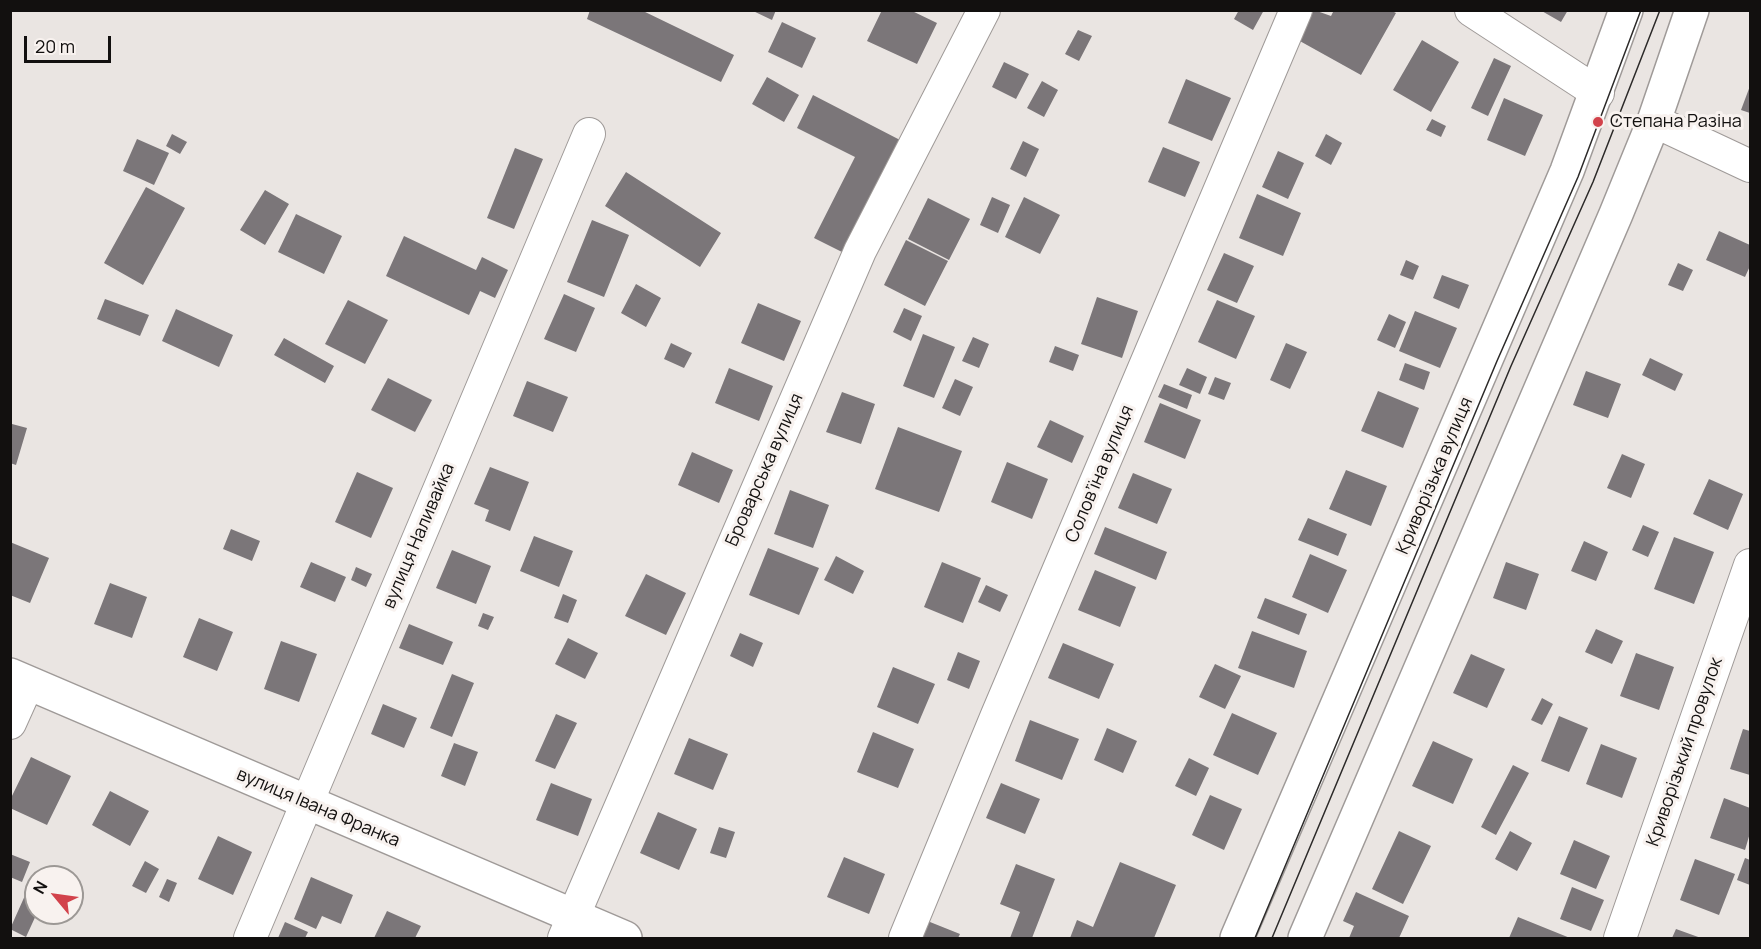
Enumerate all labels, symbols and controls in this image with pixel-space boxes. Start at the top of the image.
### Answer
scale bar [27,24,114,62]
text: 20 m [35,34,75,58]
place label: Степана Разіна [1610,111,1742,133]
marker: Степана Разіна [1591,115,1605,129]
street label: Броварська вулиця [722,390,808,550]
street label: Криворізька вулиця [1392,394,1478,558]
street label: Соловʼїна вулиця [1061,402,1139,546]
street label: вулиця Наливайка [379,460,459,612]
street label: Криворізький провулок [1642,655,1728,849]
street label: вулиця Івана Франка [233,764,403,852]
north arrow [24,865,84,925]
text: N [28,877,52,898]

